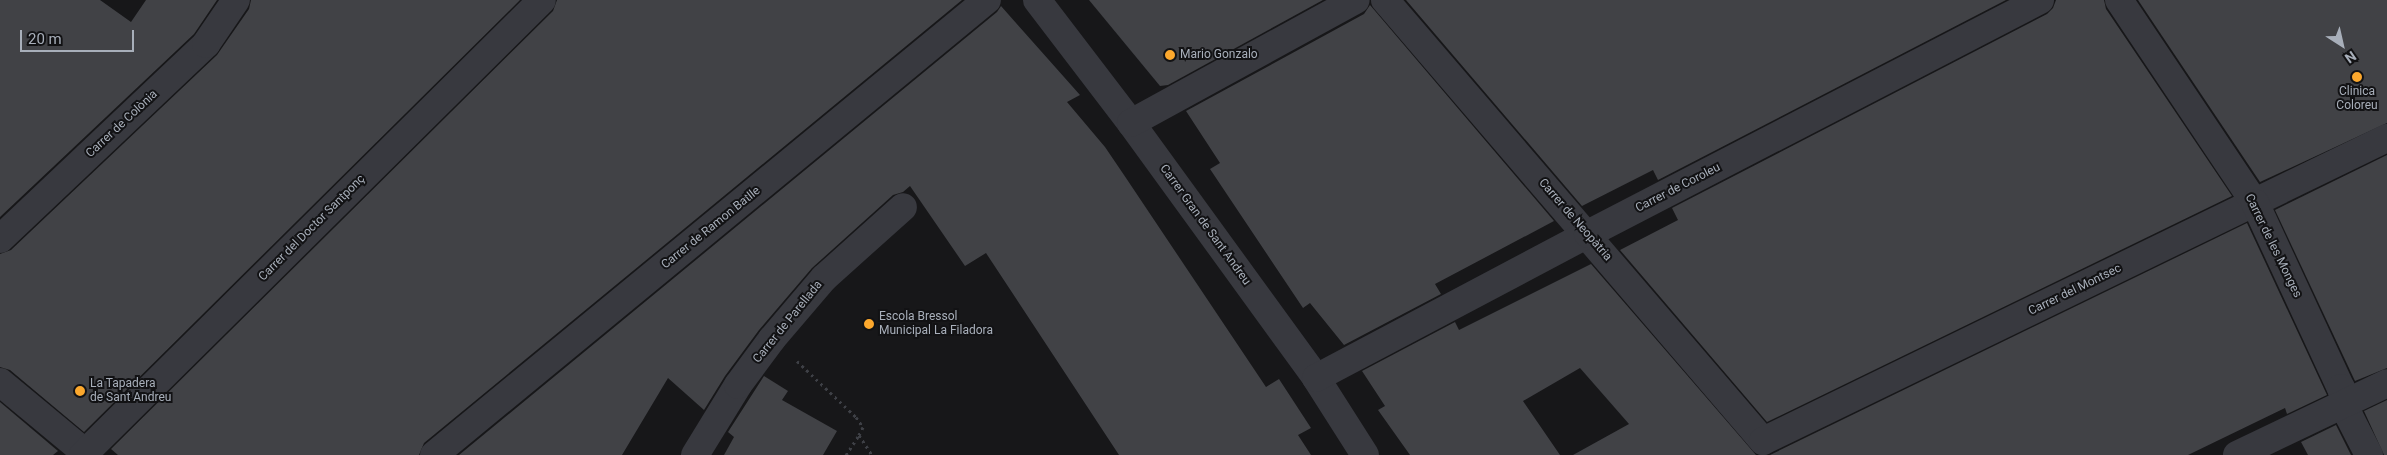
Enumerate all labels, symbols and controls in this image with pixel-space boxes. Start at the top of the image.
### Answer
scale bar [22,20,136,52]
north arrow [2317,20,2367,70]
text: 20 m [28,30,62,48]
place label: Mario Gonzalo [1180,48,1258,62]
text: N [2342,48,2359,67]
marker: Mario Gonzalo [1164,49,1176,61]
marker: Clinica Coloreu [2351,71,2363,83]
place label: Clinica Coloreu [2336,85,2378,113]
street label: Carrer de Colònia [83,87,161,161]
street label: Carrer de Coroleu [1633,160,1723,216]
street label: Carrer Gran de Sant Andreu [1156,162,1254,288]
street label: Carrer del Doctor Santponç [256,172,368,284]
street label: Carrer de Neopàtria [1535,176,1615,264]
street label: Carrer de Ramon Batlle [659,184,763,272]
street label: Carrer de les Monges [2242,192,2304,300]
street label: Carrer del Montsec [2026,261,2124,319]
street label: Carrer de Parellada [750,278,826,366]
place label: Escola Bressol Municipal La Filadora [879,310,993,338]
marker: Escola Bressol Municipal La Filadora [863,318,875,330]
place label: La Tapadera de Sant Andreu [90,377,171,405]
marker: La Tapadera de Sant Andreu [74,385,86,397]

